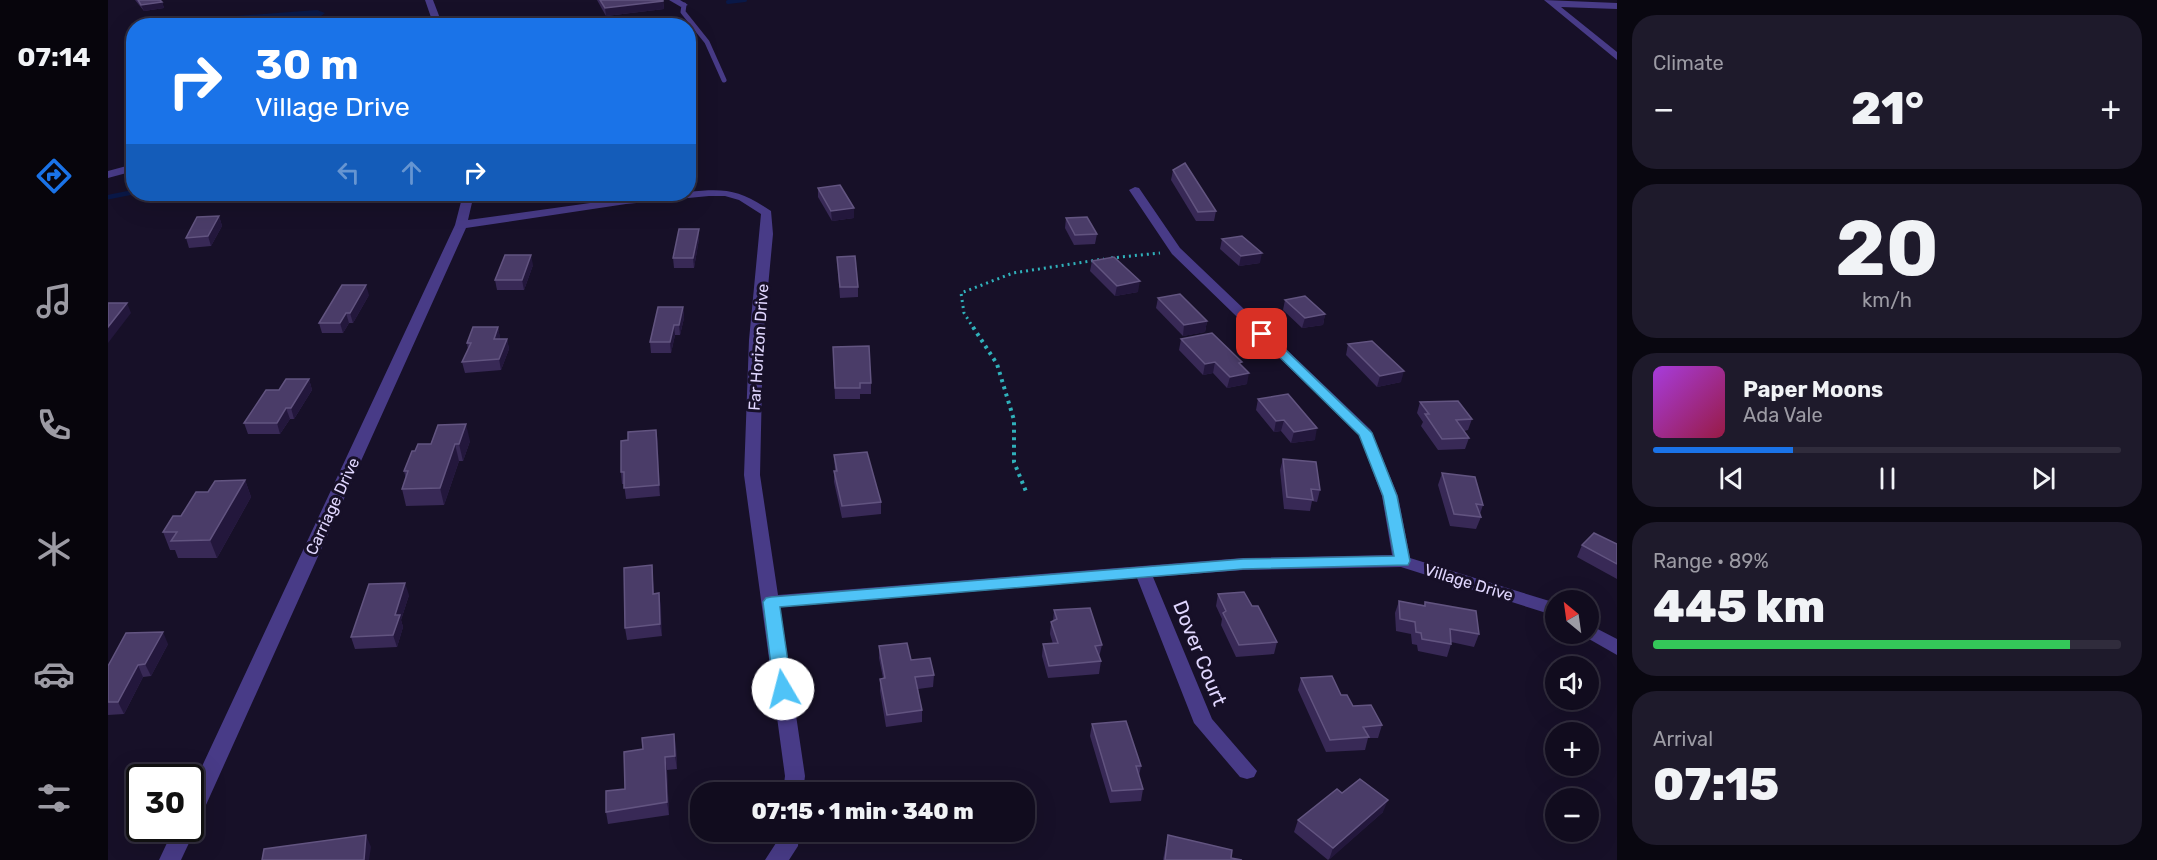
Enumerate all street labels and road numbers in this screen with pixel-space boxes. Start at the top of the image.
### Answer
street label: Far Horizon Drive [745,283,772,411]
street label: Carriage Drive [302,454,363,558]
street label: Village Drive [1422,560,1516,605]
street label: Dover Court [1168,597,1232,709]

